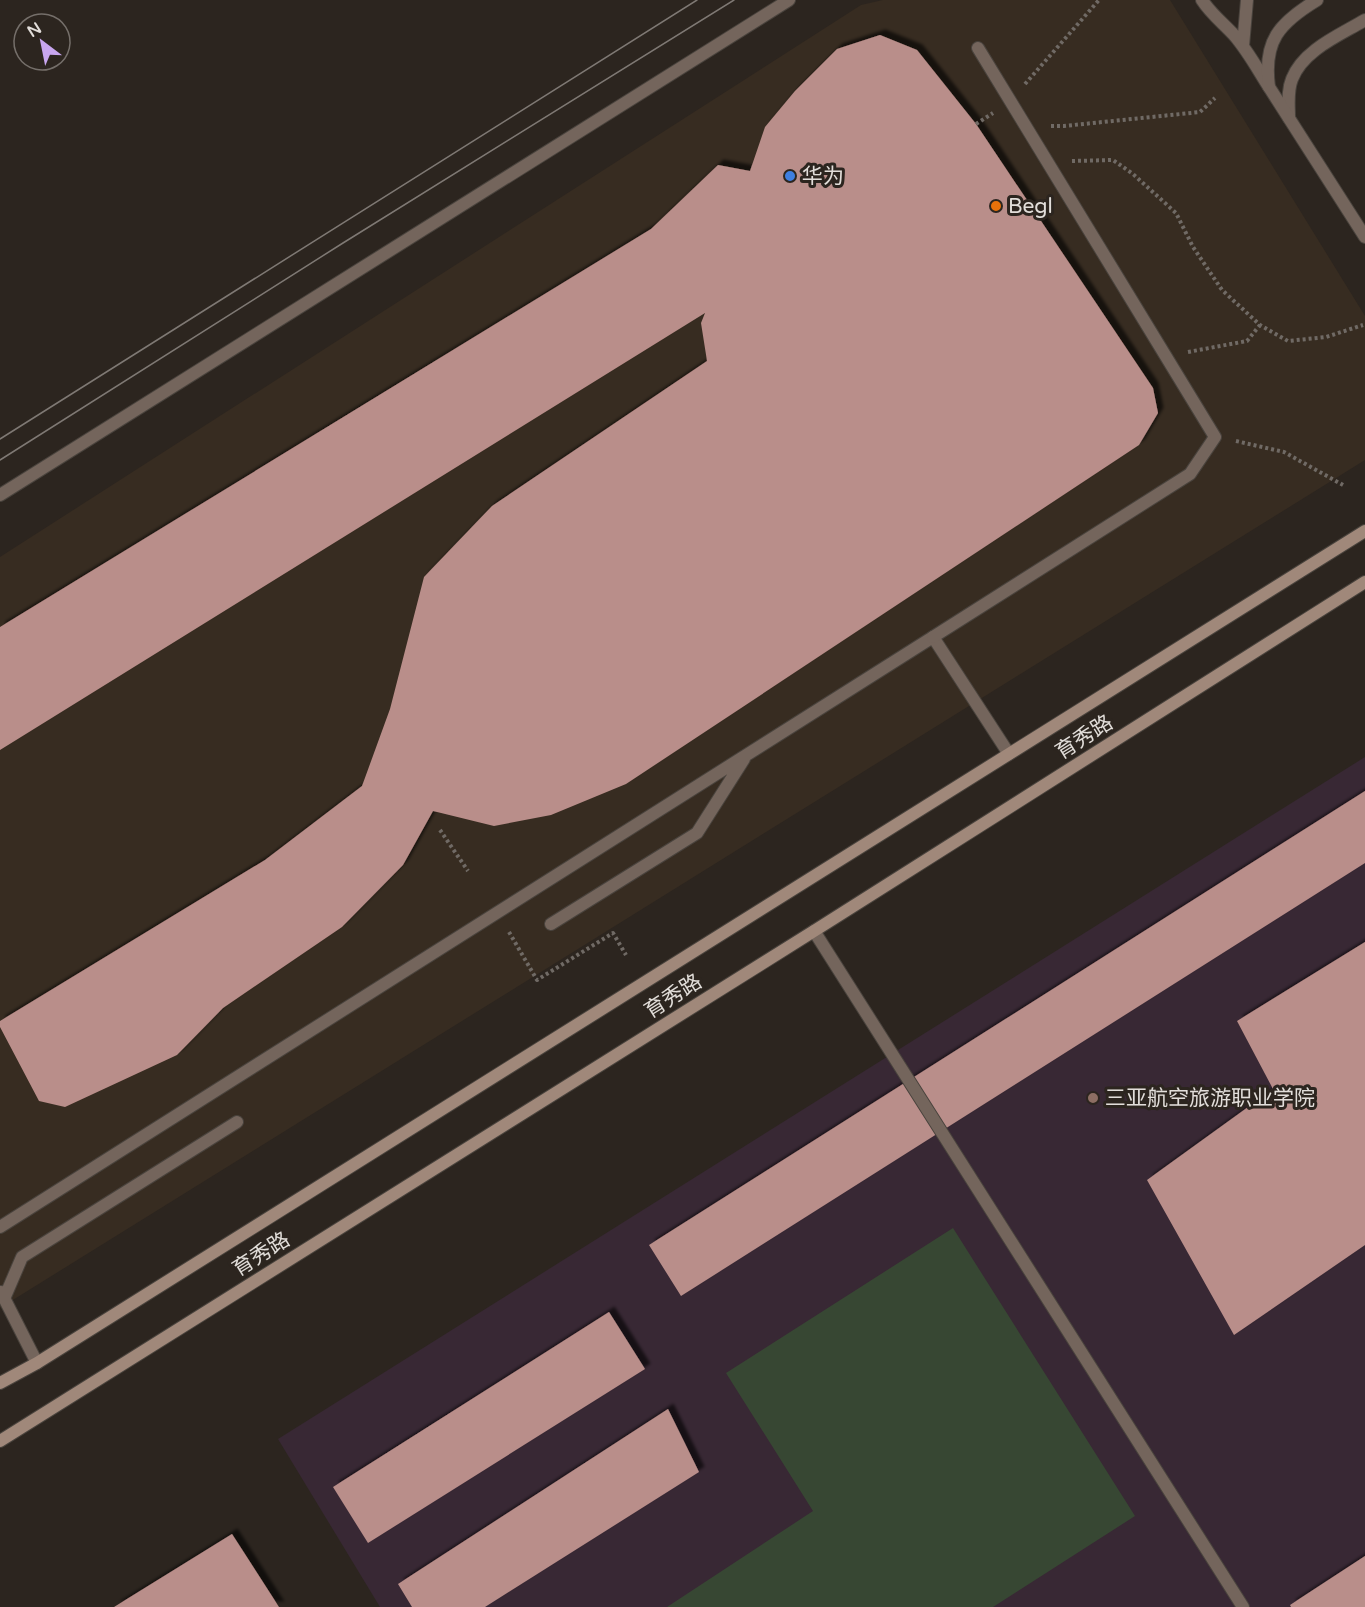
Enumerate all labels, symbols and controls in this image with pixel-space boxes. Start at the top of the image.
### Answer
north arrow [12,12,72,72]
text: N [24,18,45,42]
place label: 华为 [802,164,844,189]
marker: 华为 [783,169,797,183]
place label: Begl [1008,194,1053,219]
marker: Begl [989,199,1003,213]
street label: 育秀路 [1051,710,1118,765]
street label: 育秀路 [640,969,707,1024]
place label: 三亚航空旅游职业学院 [1105,1086,1315,1111]
marker: 三亚航空旅游职业学院 [1086,1091,1100,1105]
street label: 育秀路 [228,1227,295,1282]

